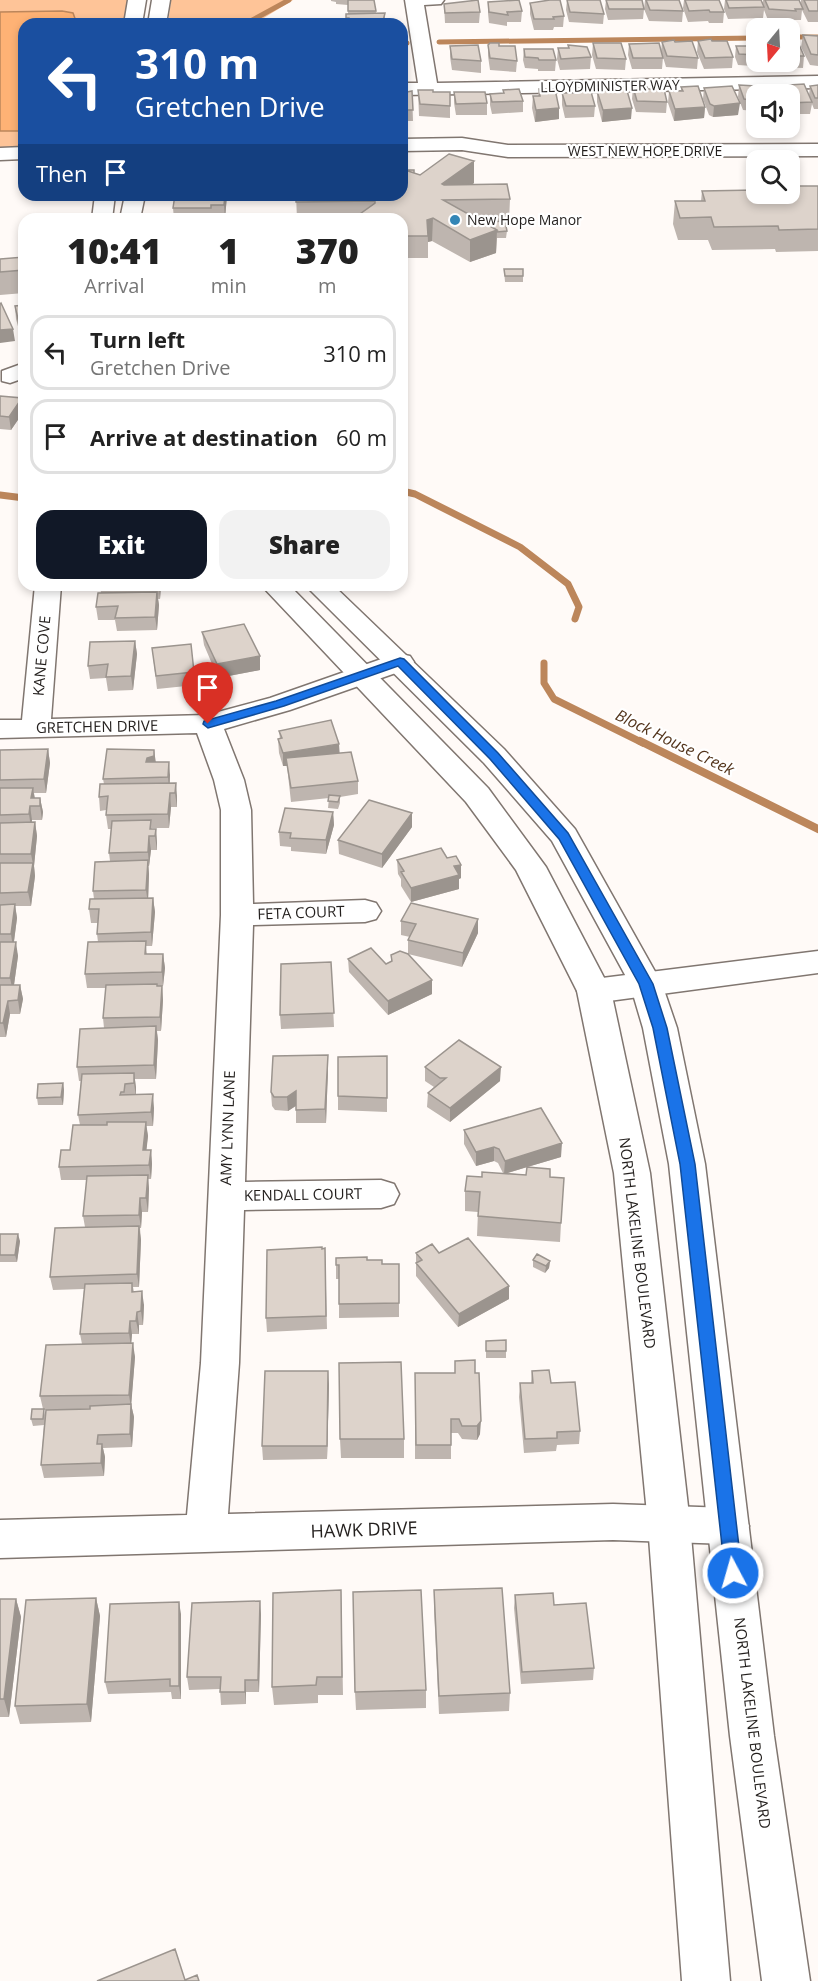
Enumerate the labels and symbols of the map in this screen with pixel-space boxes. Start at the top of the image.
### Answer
north arrow [746,18,800,72]
street label: LLOYDMINISTER WAY [540,75,680,96]
street label: WEST NEW HOPE DRIVE [568,141,722,160]
place label: New Hope Manor [467,210,582,229]
marker: New Hope Manor [448,213,462,227]
street label: KANE COVE [28,615,54,697]
pin [182,662,233,724]
water label: Block House Creek [612,704,739,781]
street label: GRETCHEN DRIVE [36,715,158,737]
street label: FETA COURT [257,900,346,924]
street label: AMY LYNN LANE [215,1070,239,1186]
street label: NORTH LAKELINE BOULEVARD [615,1136,661,1350]
street label: KENDALL COURT [244,1183,363,1205]
street label: HAWK DRIVE [310,1515,418,1543]
position arrow [701,1541,765,1605]
street label: NORTH LAKELINE BOULEVARD [730,1616,776,1830]

